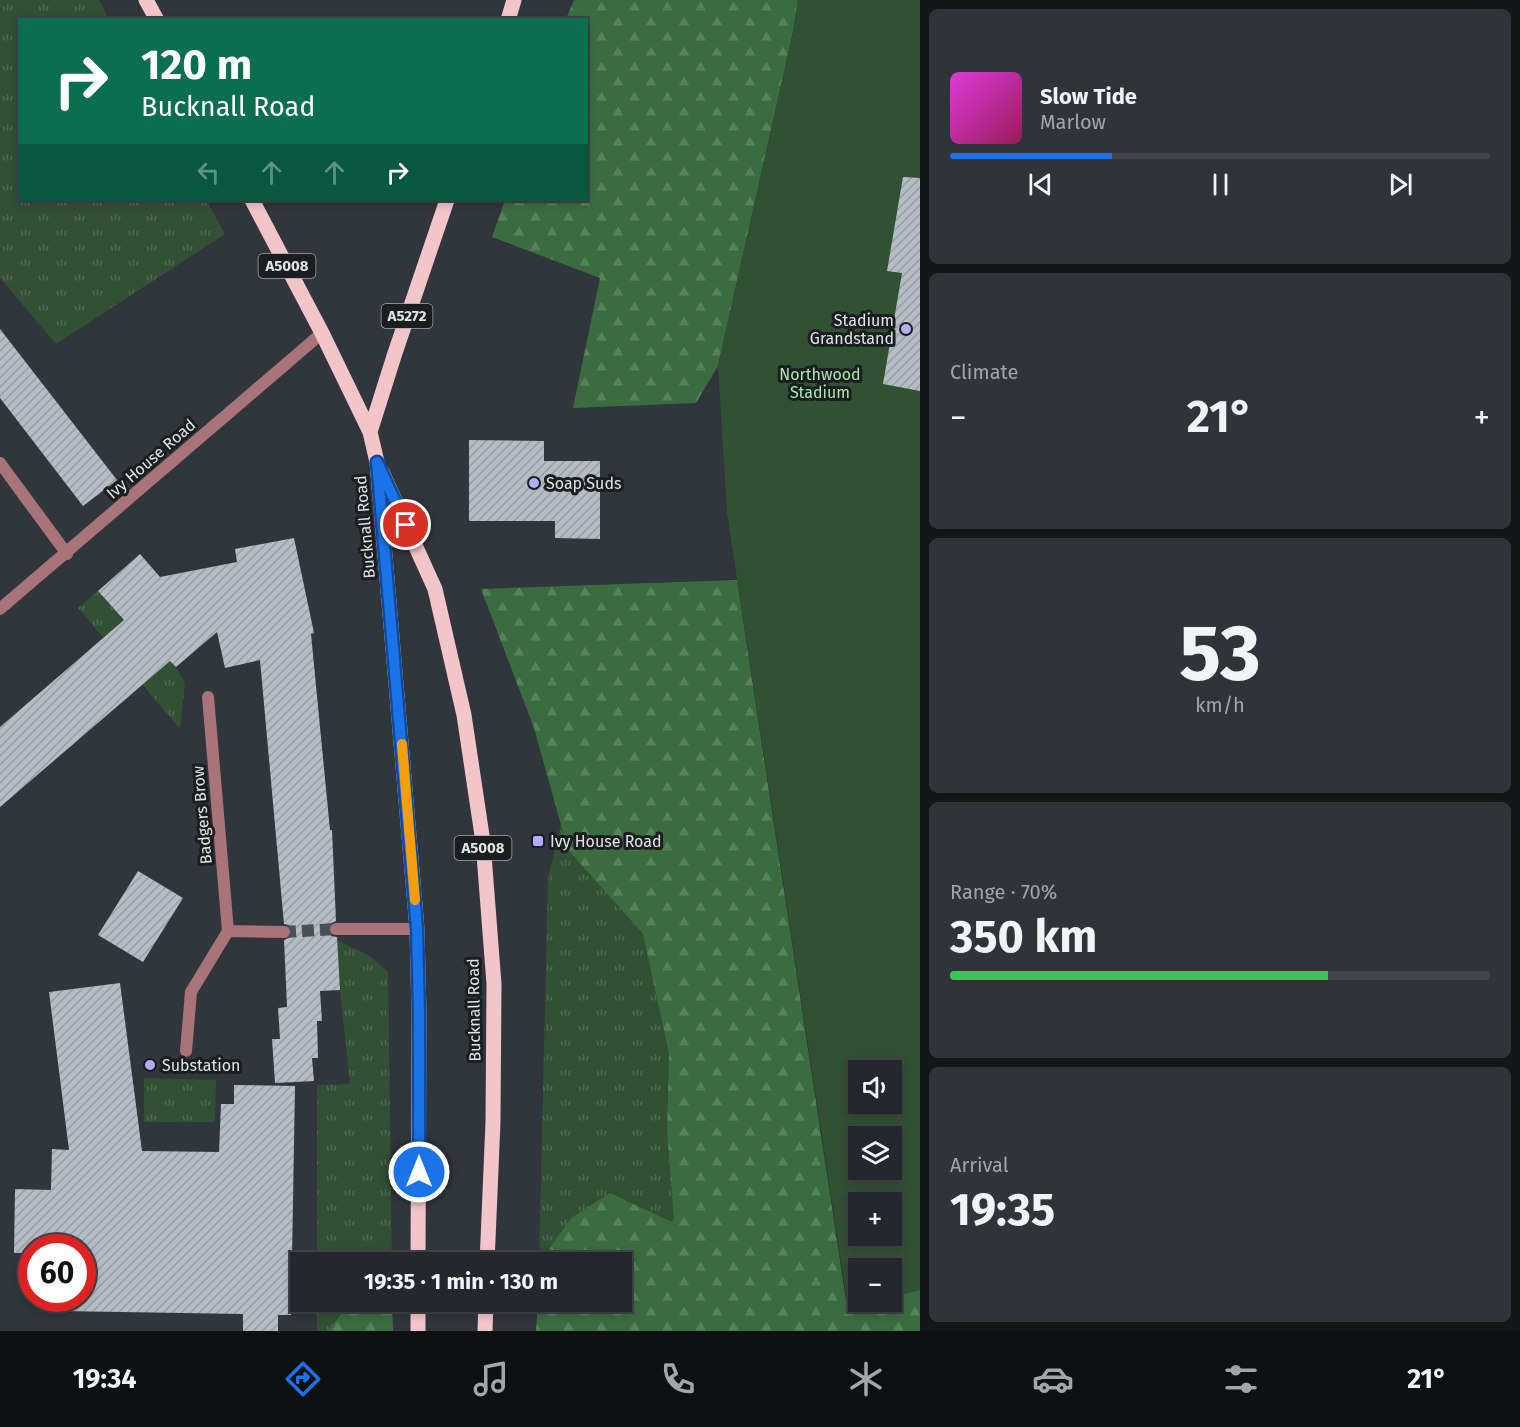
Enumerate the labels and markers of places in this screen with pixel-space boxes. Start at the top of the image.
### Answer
place label: Stadium Grandstand [810,311,894,348]
marker: Stadium Grandstand [899,322,913,336]
place label: Soap Suds [546,474,621,493]
marker: Soap Suds [527,476,541,490]
pin [380,499,431,550]
place label: Ivy House Road [550,832,662,851]
marker: Ivy House Road [531,834,545,848]
place label: Substation [162,1056,240,1075]
marker: Substation [143,1058,157,1072]

